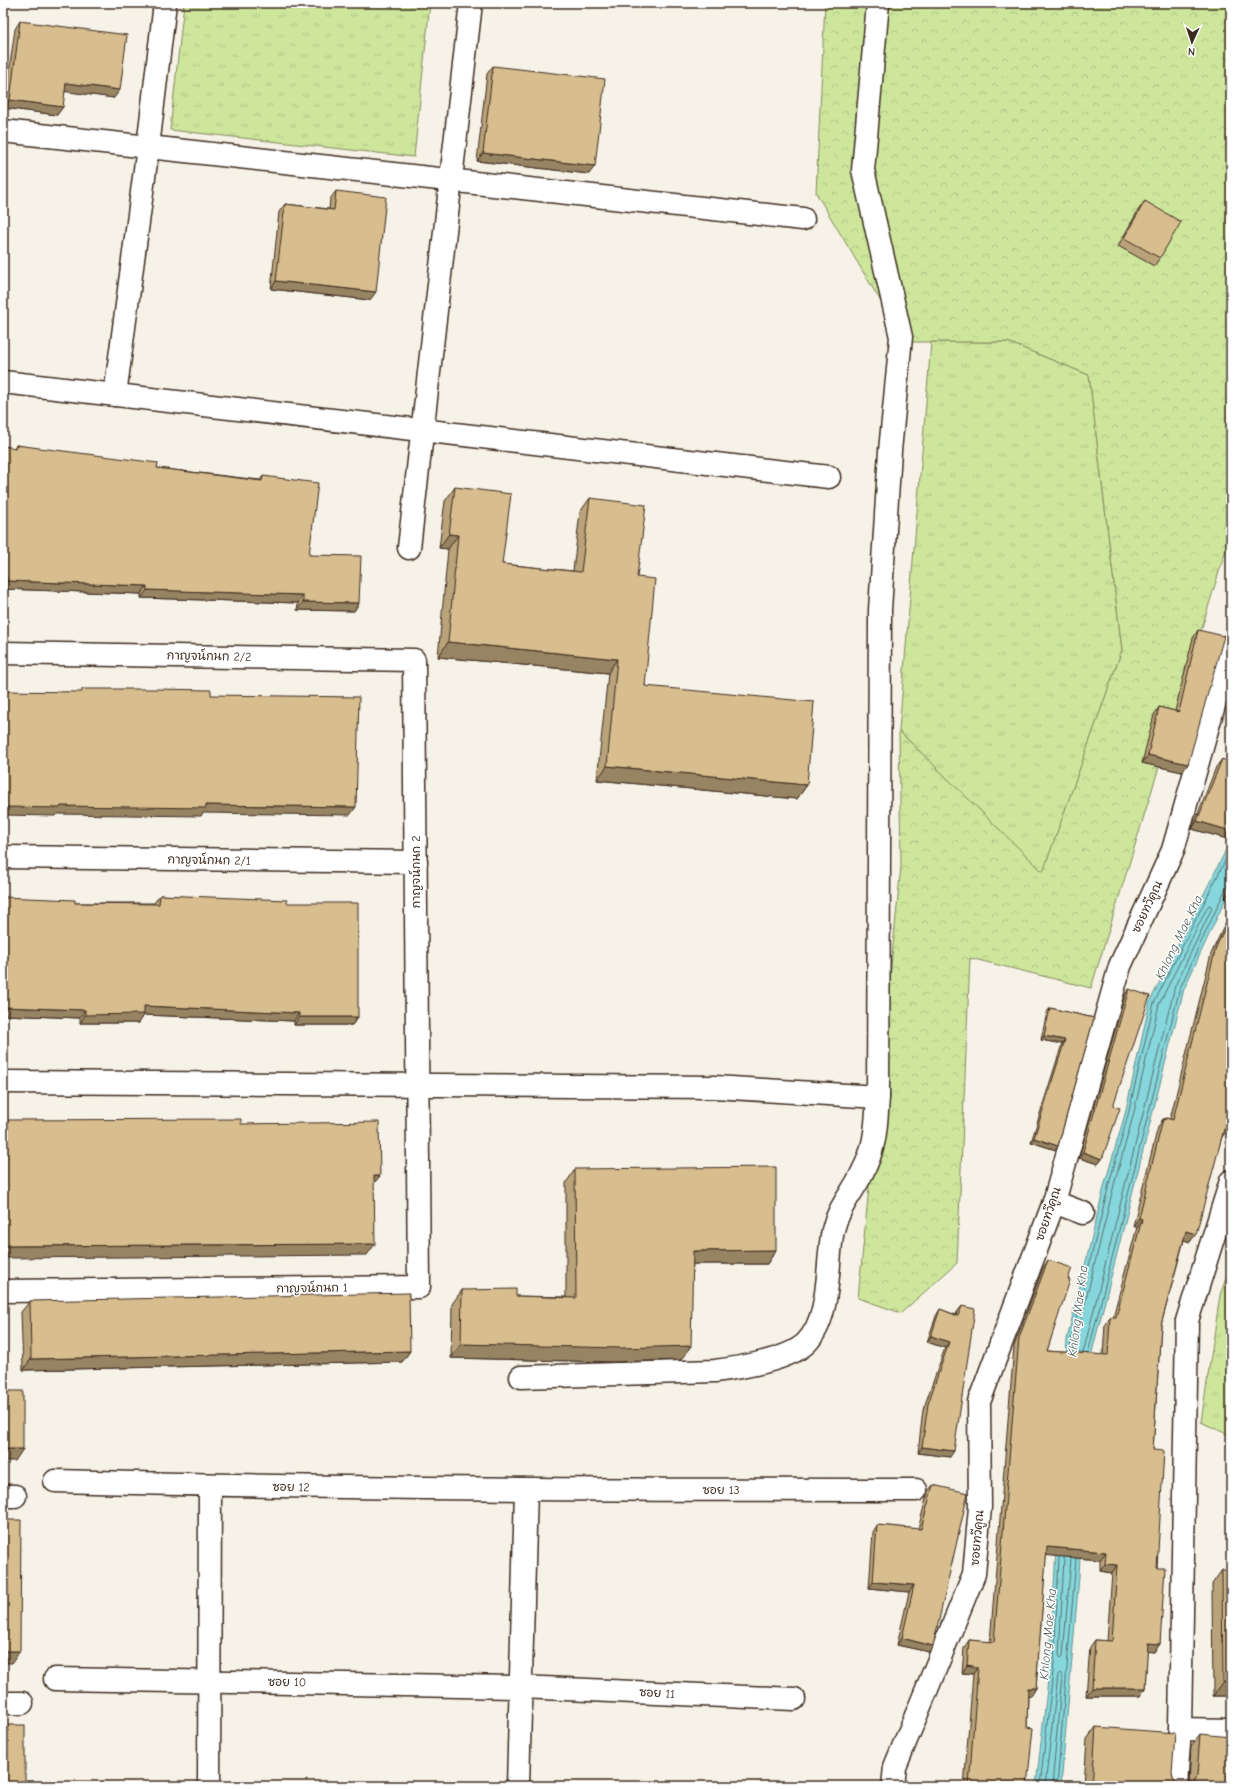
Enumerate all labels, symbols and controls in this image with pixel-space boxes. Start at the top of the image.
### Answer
north arrow [1172,22,1212,62]
text: N [1188,45,1195,58]
street label: กาญจน์กนก 2/2 [167,647,251,664]
street label: กาญจน์กนก 2 [408,835,423,909]
street label: กาญจน์กนก 2/1 [167,851,251,868]
street label: ซอยทวีคูณ [1129,878,1167,936]
water label: Khlong Mae Kha [1152,892,1205,982]
street label: ซอยทวีคูณ [1032,1185,1066,1243]
water label: Khlong Mae Kha [1064,1264,1091,1358]
street label: กาญจน์กนก 1 [276,1279,348,1296]
street label: ซอย 12 [272,1480,310,1494]
street label: ซอย 13 [702,1483,740,1497]
street label: ซอยทวีคูณ [968,1509,988,1567]
water label: Khlong Mae Kha [1036,1587,1059,1680]
street label: ซอย 10 [268,1675,306,1689]
street label: ซอย 11 [639,1685,676,1701]

